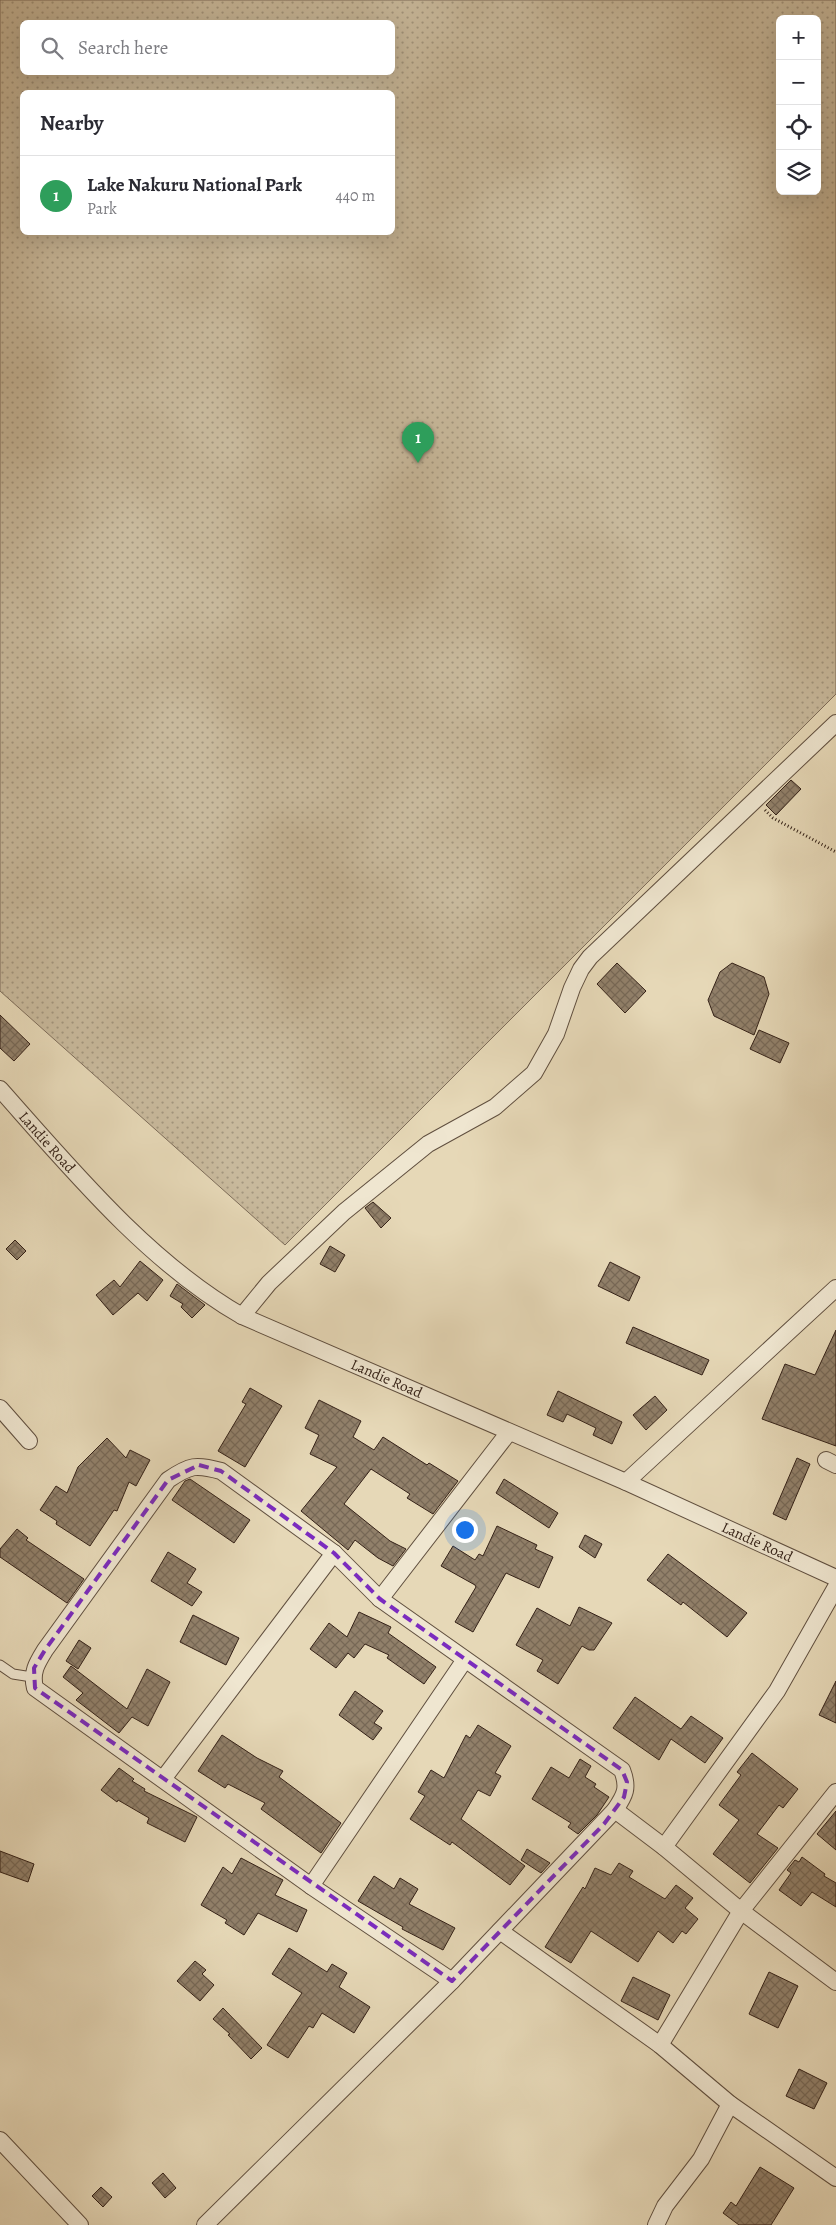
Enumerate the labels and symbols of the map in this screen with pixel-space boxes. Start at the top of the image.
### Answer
pin: 1 [402,422,434,463]
street label: Landie Road [14,1107,81,1178]
street label: Landie Road [348,1354,426,1403]
your location [452,1517,478,1543]
street label: Landie Road [718,1517,797,1567]

